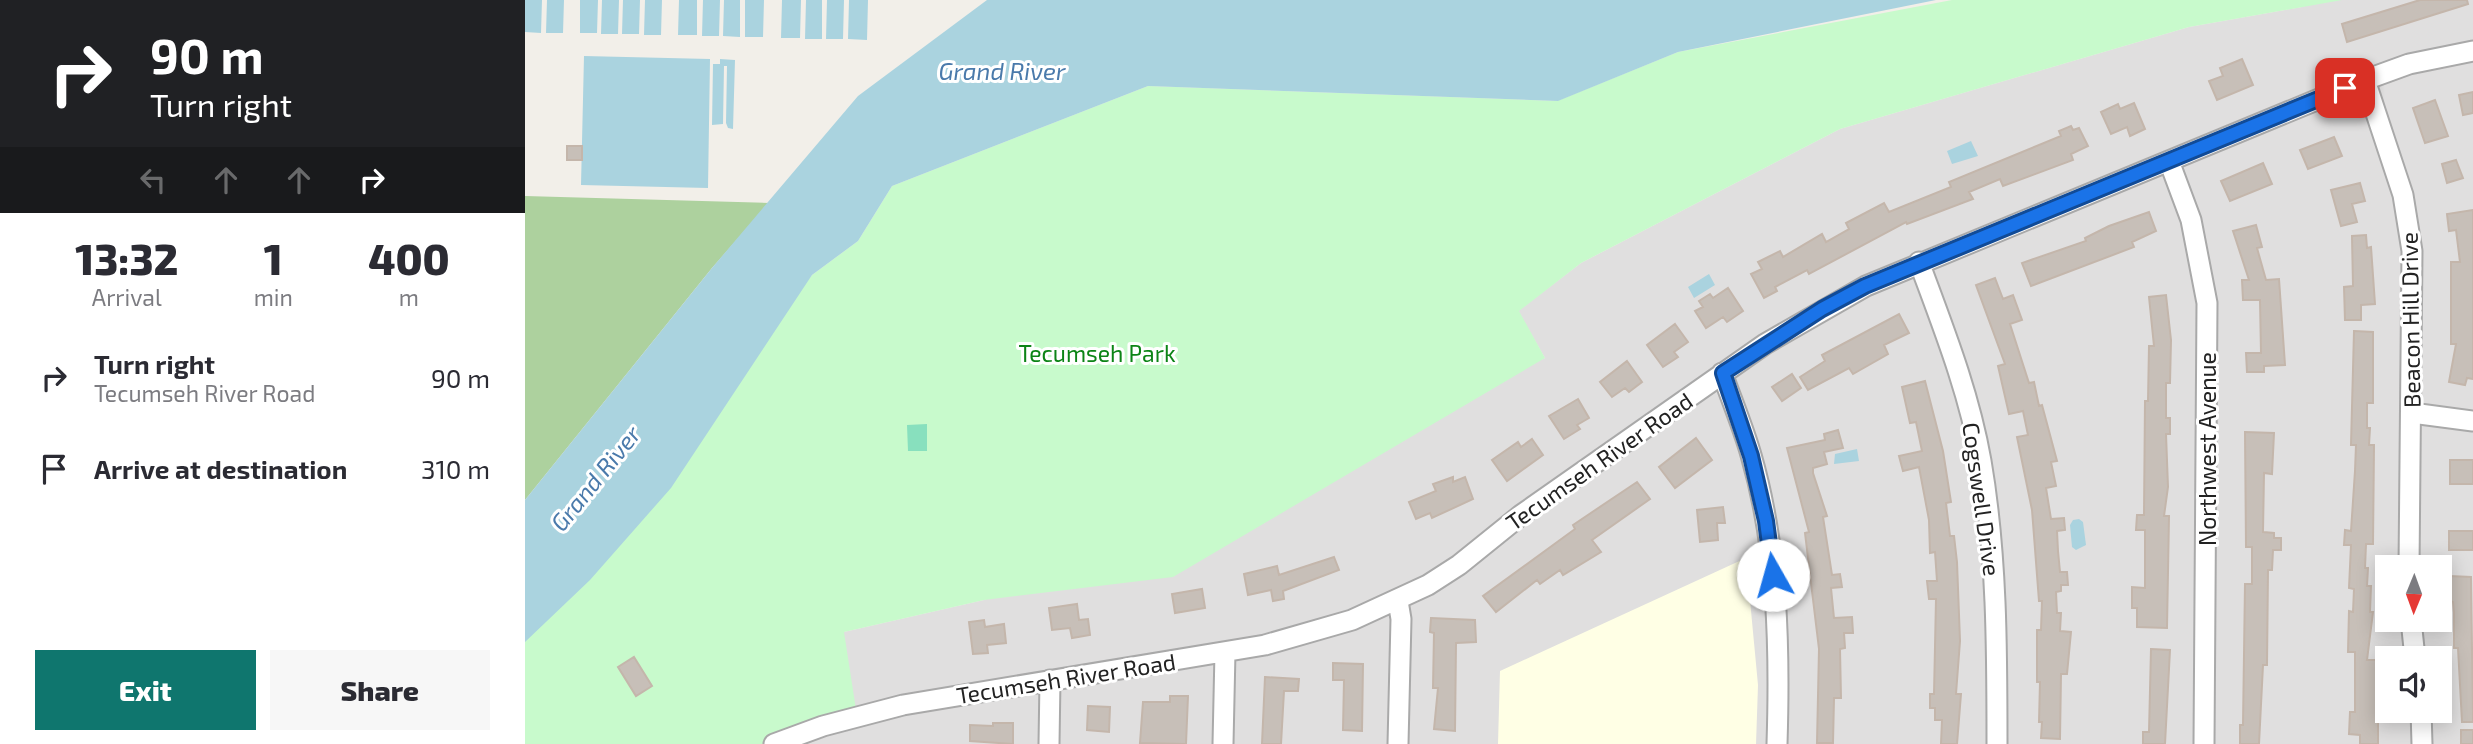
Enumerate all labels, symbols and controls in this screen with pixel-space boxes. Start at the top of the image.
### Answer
text: 90 m [150,25,264,84]
icon: right [35,28,126,119]
water label: Grand River [939,56,1066,85]
pin [2315,58,2375,118]
icon: arrive [2326,69,2364,107]
text: Turn right [150,85,292,123]
icon: left [134,161,172,199]
icon: ahead [207,161,245,199]
icon: ahead [280,161,318,199]
icon: right [353,161,391,199]
street label: Beacon Hill Drive [2394,232,2426,408]
text: 13:32 [75,233,178,283]
text: 1 [264,233,283,283]
text: 400 [368,233,450,283]
text: Arrival [92,283,162,311]
text: min [254,283,293,311]
text: m [399,283,419,311]
park label: Tecumseh Park [1018,339,1176,367]
text: Turn right [94,348,215,379]
street label: Northwest Avenue [2193,352,2221,546]
icon: right [35,359,73,397]
text: 90 m [431,362,490,393]
text: Tecumseh River Road [94,379,315,407]
street label: Tecumseh River Road [1500,386,1698,536]
water label: Grand River [544,419,646,536]
street label: Cogswell Drive [1957,420,2007,578]
icon: arrive [35,450,73,488]
text: Arrive at destination [94,453,347,484]
text: 310 m [421,453,490,484]
position arrow [1736,538,1810,612]
north arrow [2375,555,2452,632]
map controls [2375,555,2452,723]
button: sound [2375,646,2452,723]
street label: Tecumseh River Road [955,647,1177,709]
button: Exit [35,650,256,730]
button: Share [270,650,490,730]

